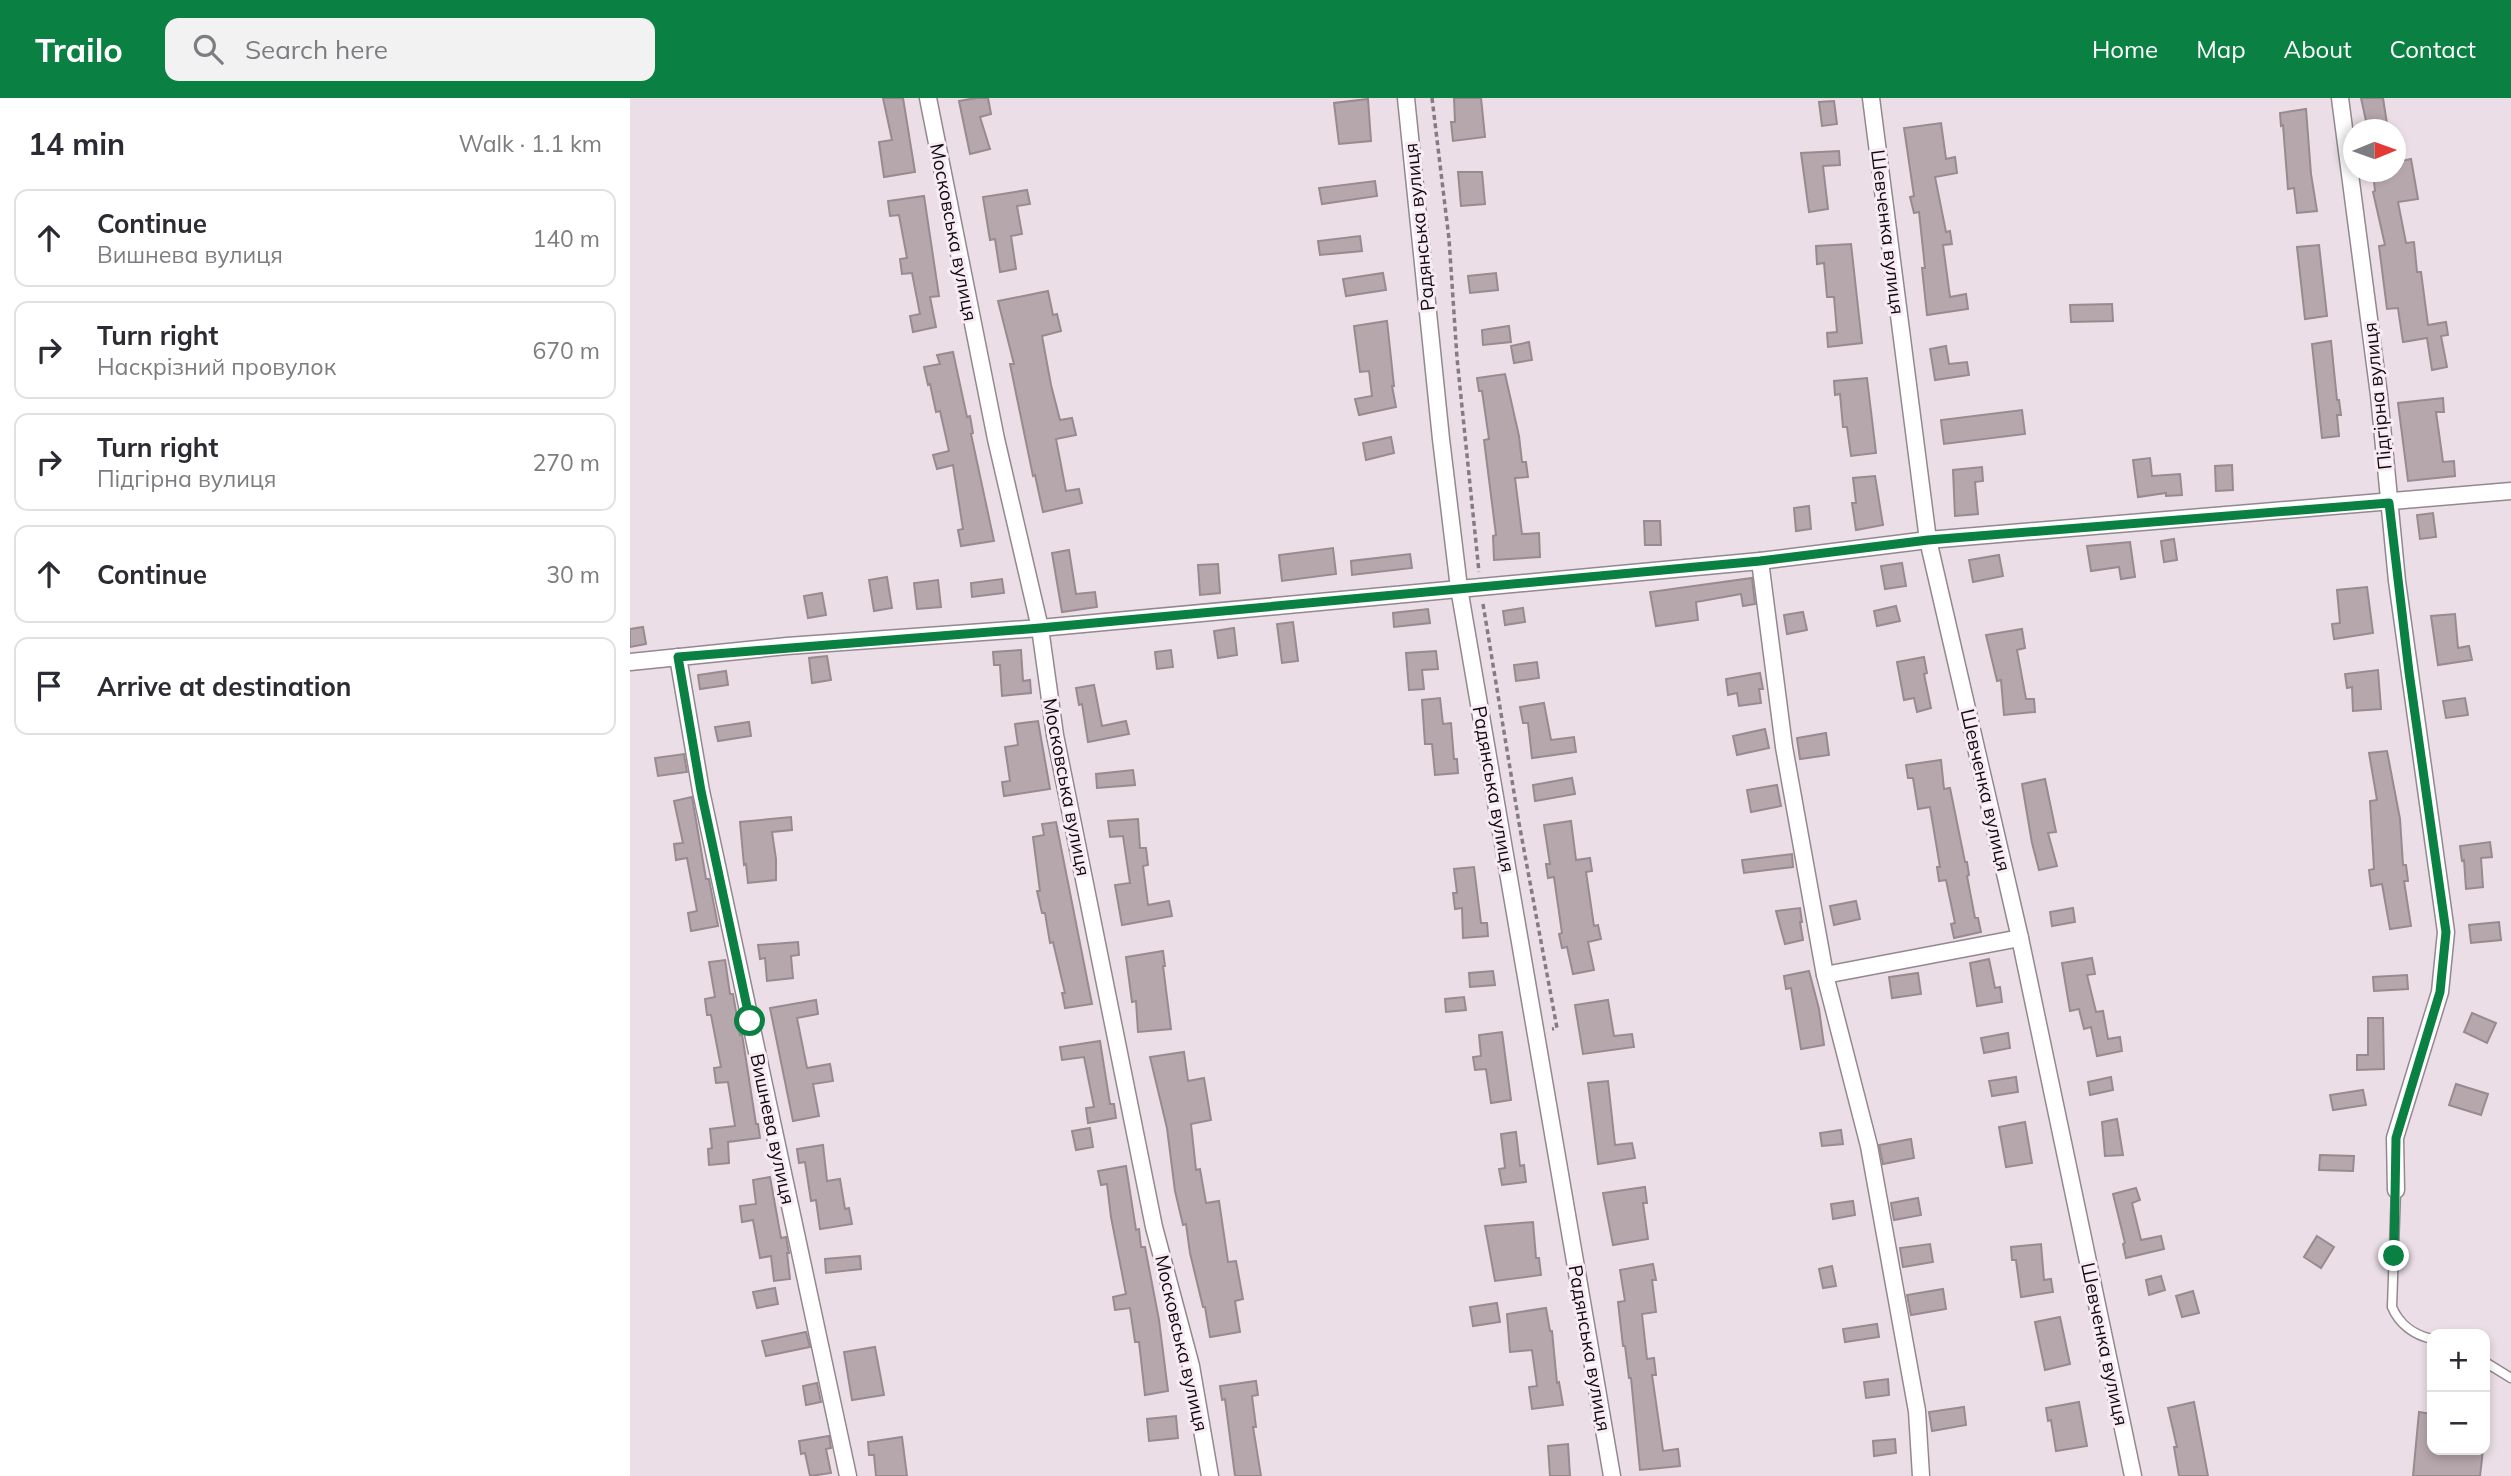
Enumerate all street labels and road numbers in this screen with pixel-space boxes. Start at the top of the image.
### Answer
street label: Московська вулиця [925,141,983,323]
street label: Радянська вулиця [1398,142,1440,312]
street label: Шевченка вулиця [1866,148,1910,316]
street label: Підгірна вулиця [2357,321,2397,471]
street label: Московська вулиця [1038,696,1096,878]
street label: Радянська вулиця [1468,704,1520,874]
street label: Шевченка вулиця [1956,706,2016,874]
street label: Вишнева вулиця [745,1051,801,1207]
street label: Московська вулиця [1150,1252,1214,1434]
street label: Шевченка вулиця [2076,1260,2134,1428]
street label: Радянська вулиця [1564,1263,1616,1433]

